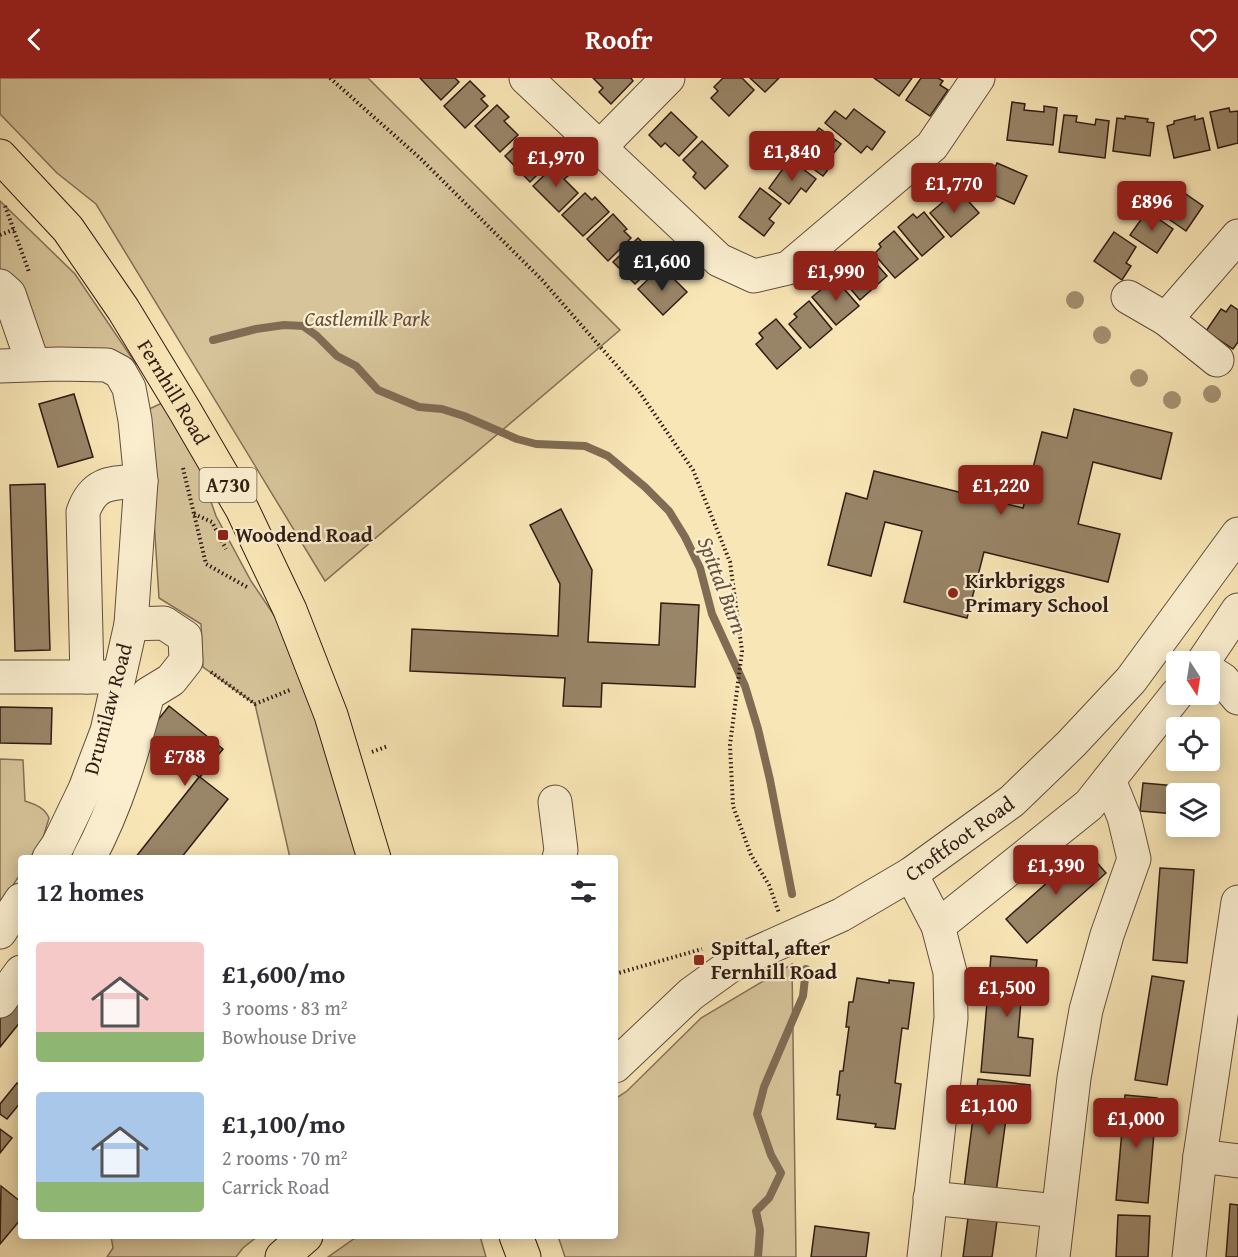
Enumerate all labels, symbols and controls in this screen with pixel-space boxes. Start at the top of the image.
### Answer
text: Roofr [585,19,653,59]
icon: back [18,23,51,56]
icon: heart [1187,23,1220,56]
pin: £1,840 [743,131,841,182]
text: £1,840 [763,136,821,165]
pin: £1,970 [507,137,605,188]
text: £1,970 [527,142,585,171]
pin: £1,770 [905,163,1003,214]
text: £1,770 [925,168,983,197]
pin: £896 [1116,181,1188,232]
text: £896 [1131,186,1173,215]
pin: £1,600 [613,241,711,292]
text: £1,600 [633,246,691,275]
pin: £1,990 [787,251,885,302]
text: £1,990 [807,256,865,285]
park label: Castlemilk Park [305,303,430,334]
street label: Fernhill Road [130,333,218,451]
pin: £1,220 [952,465,1050,516]
road number: A730 [200,468,256,502]
text: £1,220 [972,470,1030,499]
place label: Woodend Road [235,519,373,550]
marker: Woodend Road [216,528,230,542]
water label: Spittal Burn [690,532,756,638]
place label: Kirkbriggs Primary School [965,565,1109,620]
marker: Kirkbriggs Primary School [946,586,960,600]
street label: Drumilaw Road [75,639,140,778]
north arrow [1166,651,1220,705]
map controls [1166,651,1220,837]
button: locate [1166,717,1220,771]
pin: £788 [149,736,221,787]
text: £788 [164,741,206,770]
button: layers [1166,783,1220,837]
street label: Croftfoot Road [898,788,1021,889]
pin: £1,390 [1007,845,1105,896]
text: £1,390 [1027,850,1085,879]
text: 12 homes [36,872,144,911]
icon: filters [567,875,600,908]
place label: Spittal, after Fernhill Road [711,932,837,987]
marker: Spittal, after Fernhill Road [692,953,706,967]
text: £1,600/mo [222,954,345,993]
icon: home [84,966,156,1038]
pin: £1,500 [958,967,1056,1018]
text: £1,500 [978,972,1036,1001]
text: 3 rooms · 83 m² [222,993,348,1022]
text: Bowhouse Drive [222,1022,356,1051]
pin: £1,100 [940,1085,1038,1136]
text: £1,100 [960,1090,1018,1119]
pin: £1,000 [1087,1098,1185,1149]
text: £1,000 [1107,1103,1165,1132]
text: £1,100/mo [222,1104,345,1143]
icon: home [84,1116,156,1188]
text: 2 rooms · 70 m² [222,1143,348,1172]
text: Carrick Road [222,1172,329,1201]

